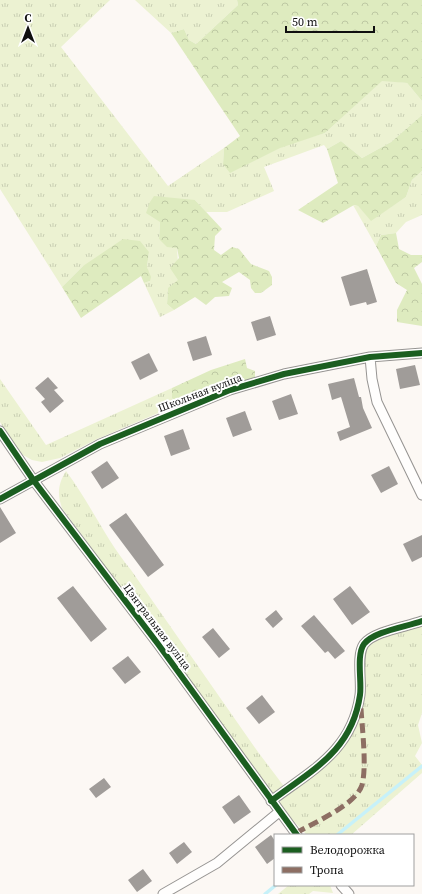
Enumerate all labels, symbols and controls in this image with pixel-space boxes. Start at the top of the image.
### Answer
north arrow [8,8,48,48]
scale bar [286,8,374,34]
text: С [25,11,32,26]
text: 50 m [292,14,318,30]
street label: Школьная вуліца [156,370,245,416]
street label: Цэнтральная вуліца [120,581,195,673]
legend [274,834,414,886]
text: Велодорожка [310,842,386,858]
text: Тропа [310,862,345,878]

